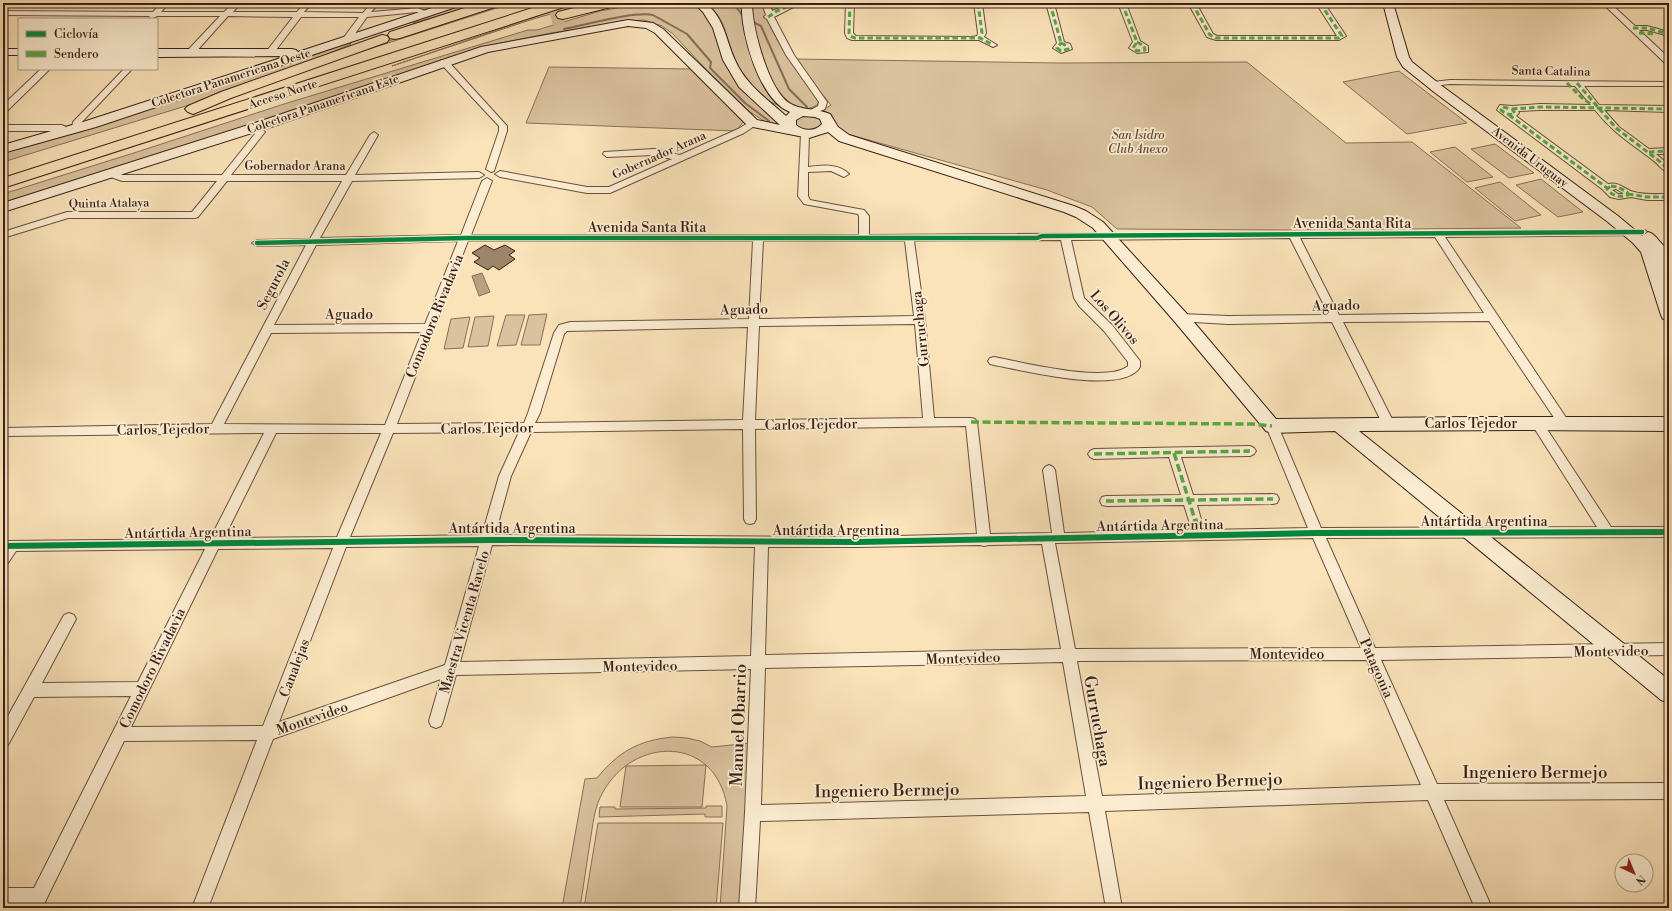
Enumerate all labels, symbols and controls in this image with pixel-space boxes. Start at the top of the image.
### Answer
legend [18,18,158,70]
text: Ciclovía [54,27,99,42]
street label: Colectora Panamericana Oeste [149,46,313,111]
text: Sendero [54,47,99,62]
street label: Santa Catalina [1512,63,1591,80]
street label: Colectora Panamericana Este [245,71,401,138]
street label: Acceso Norte [246,76,320,113]
street label: Avenida Uruguay [1488,123,1571,191]
street label: Gobernador Arana [610,128,709,183]
park label: San Isidro Club Anexo [1108,128,1168,157]
street label: Gobernador Arana [245,159,346,174]
street label: Quinta Atalaya [69,195,150,212]
street label: Avenida Santa Rita [1292,215,1412,233]
street label: Avenida Santa Rita [587,219,707,237]
street label: Comodoro Rivadavia [402,251,468,381]
street label: Segurola [253,255,295,313]
street label: Los Olivos [1086,287,1143,349]
street label: Gurruchaga [908,289,934,368]
street label: Aguado [1311,297,1360,315]
street label: Aguado [719,301,768,319]
street label: Aguado [324,306,373,324]
street label: Carlos Tejedor [764,415,858,435]
street label: Carlos Tejedor [1425,415,1517,433]
street label: Carlos Tejedor [440,419,534,439]
street label: Carlos Tejedor [116,420,210,440]
street label: Antártida Argentina [1419,513,1549,531]
street label: Antártida Argentina [1095,516,1225,536]
street label: Antártida Argentina [447,520,577,538]
street label: Antártida Argentina [771,522,901,540]
street label: Antártida Argentina [123,523,253,543]
street label: Maestra Vicenta Ravelo [436,549,494,696]
street label: Comodoro Rivadavia [116,604,190,732]
street label: Patagonia [1355,636,1398,702]
street label: Canalejas [276,637,314,700]
street label: Montevideo [1573,642,1649,662]
street label: Montevideo [1250,646,1325,664]
street label: Montevideo [925,649,1001,669]
street label: Montevideo [602,657,678,677]
street label: Manuel Obarrio [726,663,752,787]
street label: Gurruchaga [1078,674,1116,769]
street label: Montevideo [274,698,351,740]
street label: Ingeniero Bermejo [1462,762,1608,784]
street label: Ingeniero Bermejo [1137,768,1283,796]
street label: Ingeniero Bermejo [814,779,960,803]
north arrow [1614,853,1654,893]
text: N [1632,871,1648,888]

